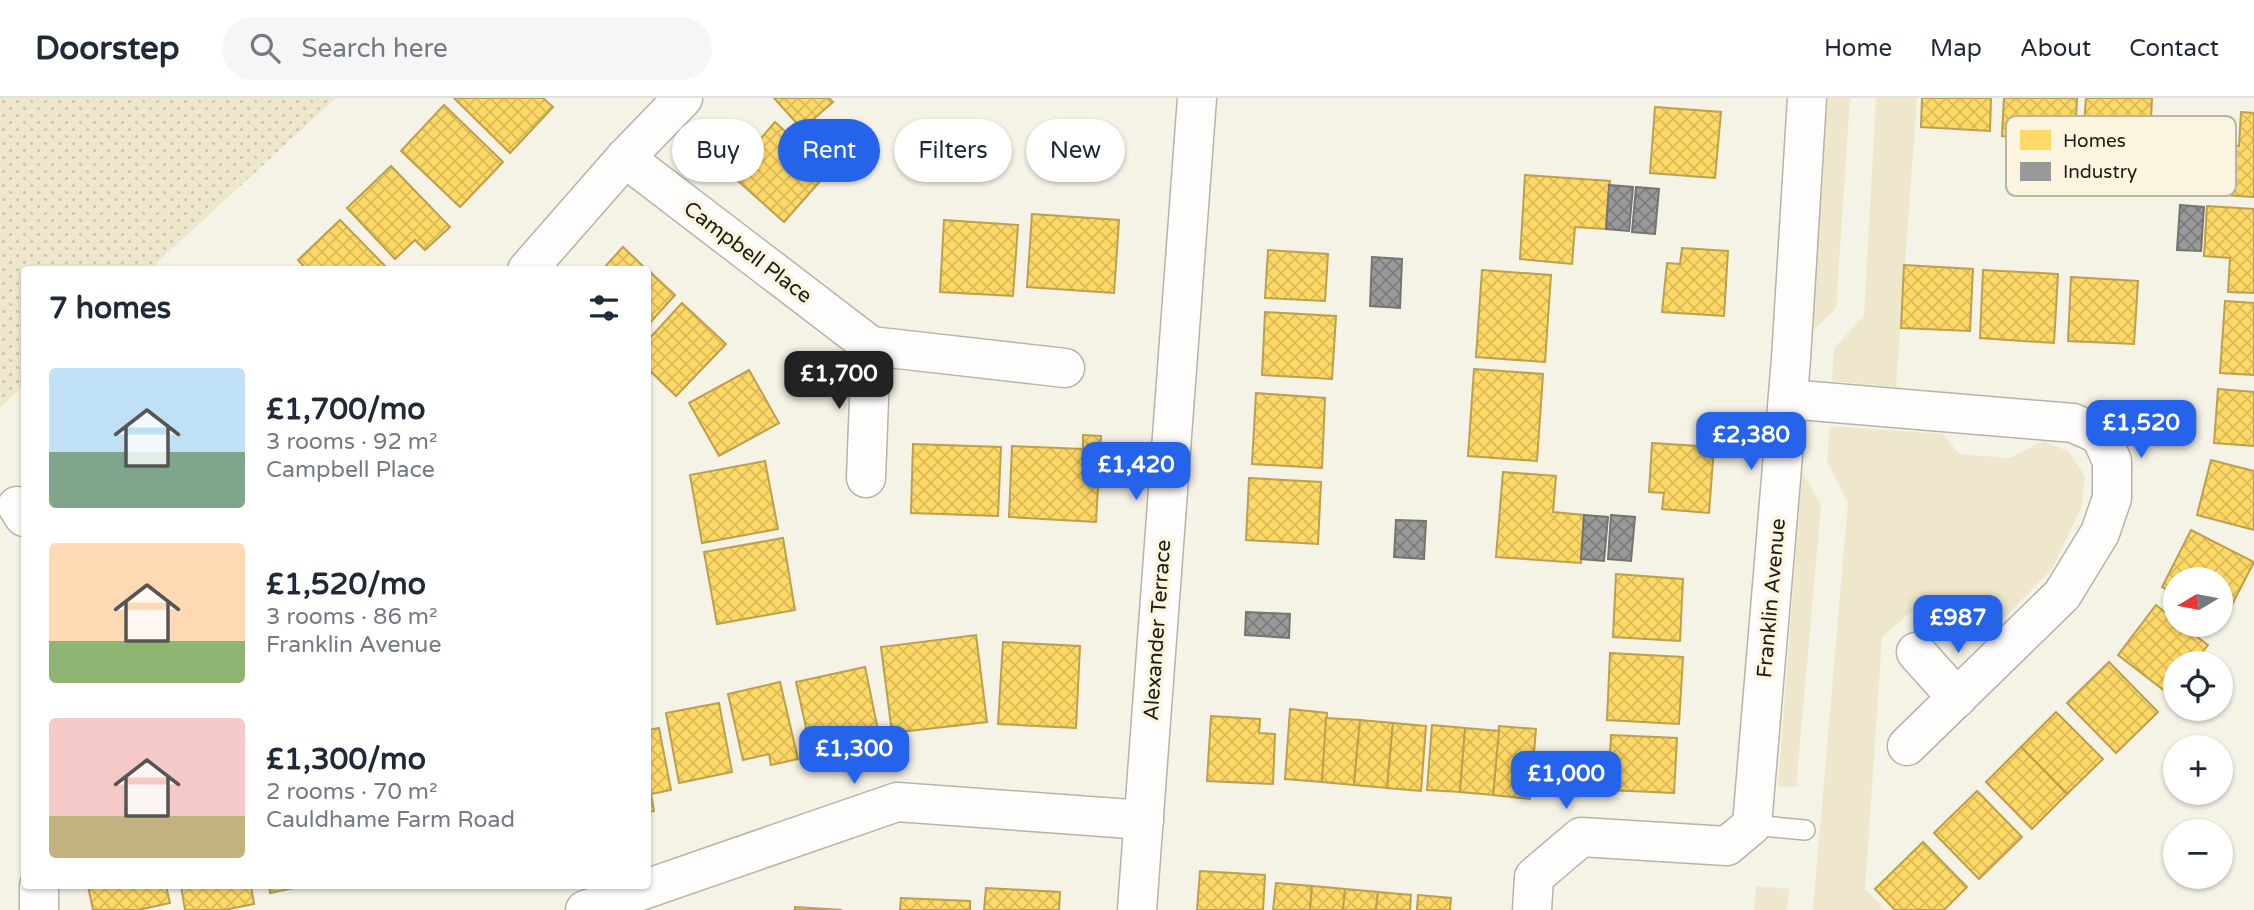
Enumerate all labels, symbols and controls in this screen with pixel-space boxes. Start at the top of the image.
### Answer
search box [222,17,712,80]
text: Doorstep [35,29,180,68]
icon: search [246,29,284,67]
text: Search here [302,33,448,64]
text: Home [1824,34,1892,63]
text: Map [1930,34,1982,63]
text: About [2020,34,2091,63]
text: Contact [2129,34,2219,63]
legend [2006,116,2236,196]
chip: Buy [672,119,764,182]
chip: Rent [778,119,880,182]
chip: Filters [894,119,1012,182]
chip: New [1026,119,1125,182]
text: Homes [2063,130,2126,152]
text: Industry [2063,161,2137,183]
street label: Campbell Place [679,196,817,309]
icon: filters [585,289,623,327]
text: 7 homes [49,290,171,327]
pin: £1,700 [782,352,896,411]
text: £1,700 [800,360,878,388]
text: £1,700/mo [266,391,426,428]
icon: home [105,396,189,480]
pin: £1,520 [2084,400,2198,460]
text: £1,520 [2102,409,2180,437]
pin: £2,380 [1694,412,1808,472]
text: £2,380 [1712,421,1790,449]
text: 3 rooms · 92 m² [266,428,437,456]
pin: £1,420 [1079,442,1193,502]
text: £1,420 [1097,451,1175,479]
text: Campbell Place [266,456,435,484]
street label: Franklin Avenue [1752,517,1791,679]
street label: Alexander Terrace [1139,539,1176,721]
text: £1,520/mo [266,566,426,603]
north arrow [2163,567,2233,637]
map controls [2163,567,2233,889]
icon: home [105,571,189,655]
pin: £987 [1917,596,1999,655]
text: 3 rooms · 86 m² [266,603,437,631]
text: £987 [1929,604,1987,632]
text: Franklin Avenue [266,631,441,659]
button: locate [2163,651,2233,721]
pin: £1,300 [797,726,911,786]
text: £1,300 [815,735,893,763]
button: + [2163,735,2233,805]
text: £1,300/mo [266,741,426,778]
icon: home [105,746,189,830]
pin: £1,000 [1509,752,1623,811]
text: £1,000 [1527,760,1605,788]
text: 2 rooms · 70 m² [266,778,437,806]
text: Cauldhame Farm Road [266,806,515,834]
button: − [2163,819,2233,889]

